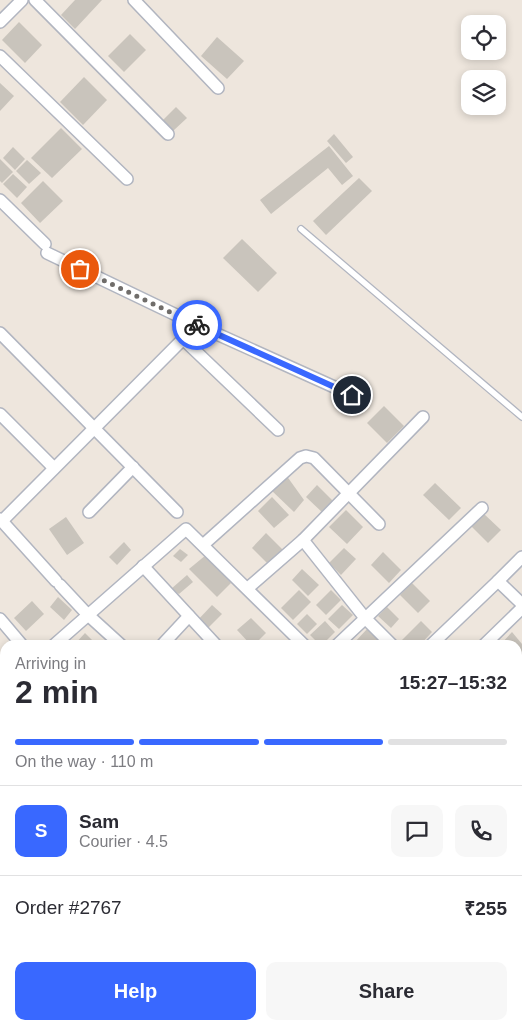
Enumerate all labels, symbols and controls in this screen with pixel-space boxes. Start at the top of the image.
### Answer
map controls [461,15,506,115]
button: locate [461,15,506,60]
button: layers [461,70,506,115]
pin [59,248,101,290]
icon: bag [66,255,94,283]
courier [172,300,222,350]
icon: bike [183,311,211,339]
pin [331,374,373,416]
icon: home [338,381,366,409]
text: Arriving in [15,655,86,672]
text: 15:27–15:32 [399,672,507,693]
text: 2 min [15,674,99,710]
text: On the way · 110 m [15,753,153,770]
button: chat [391,805,443,857]
button: phone [455,805,507,857]
text: Sam [79,811,119,832]
text: S [35,820,47,841]
text: Courier · 4.5 [79,833,168,850]
text: Order #2767 [15,897,122,918]
text: ₹255 [464,898,507,919]
button: Help [15,962,256,1020]
button: Share [266,962,507,1020]

